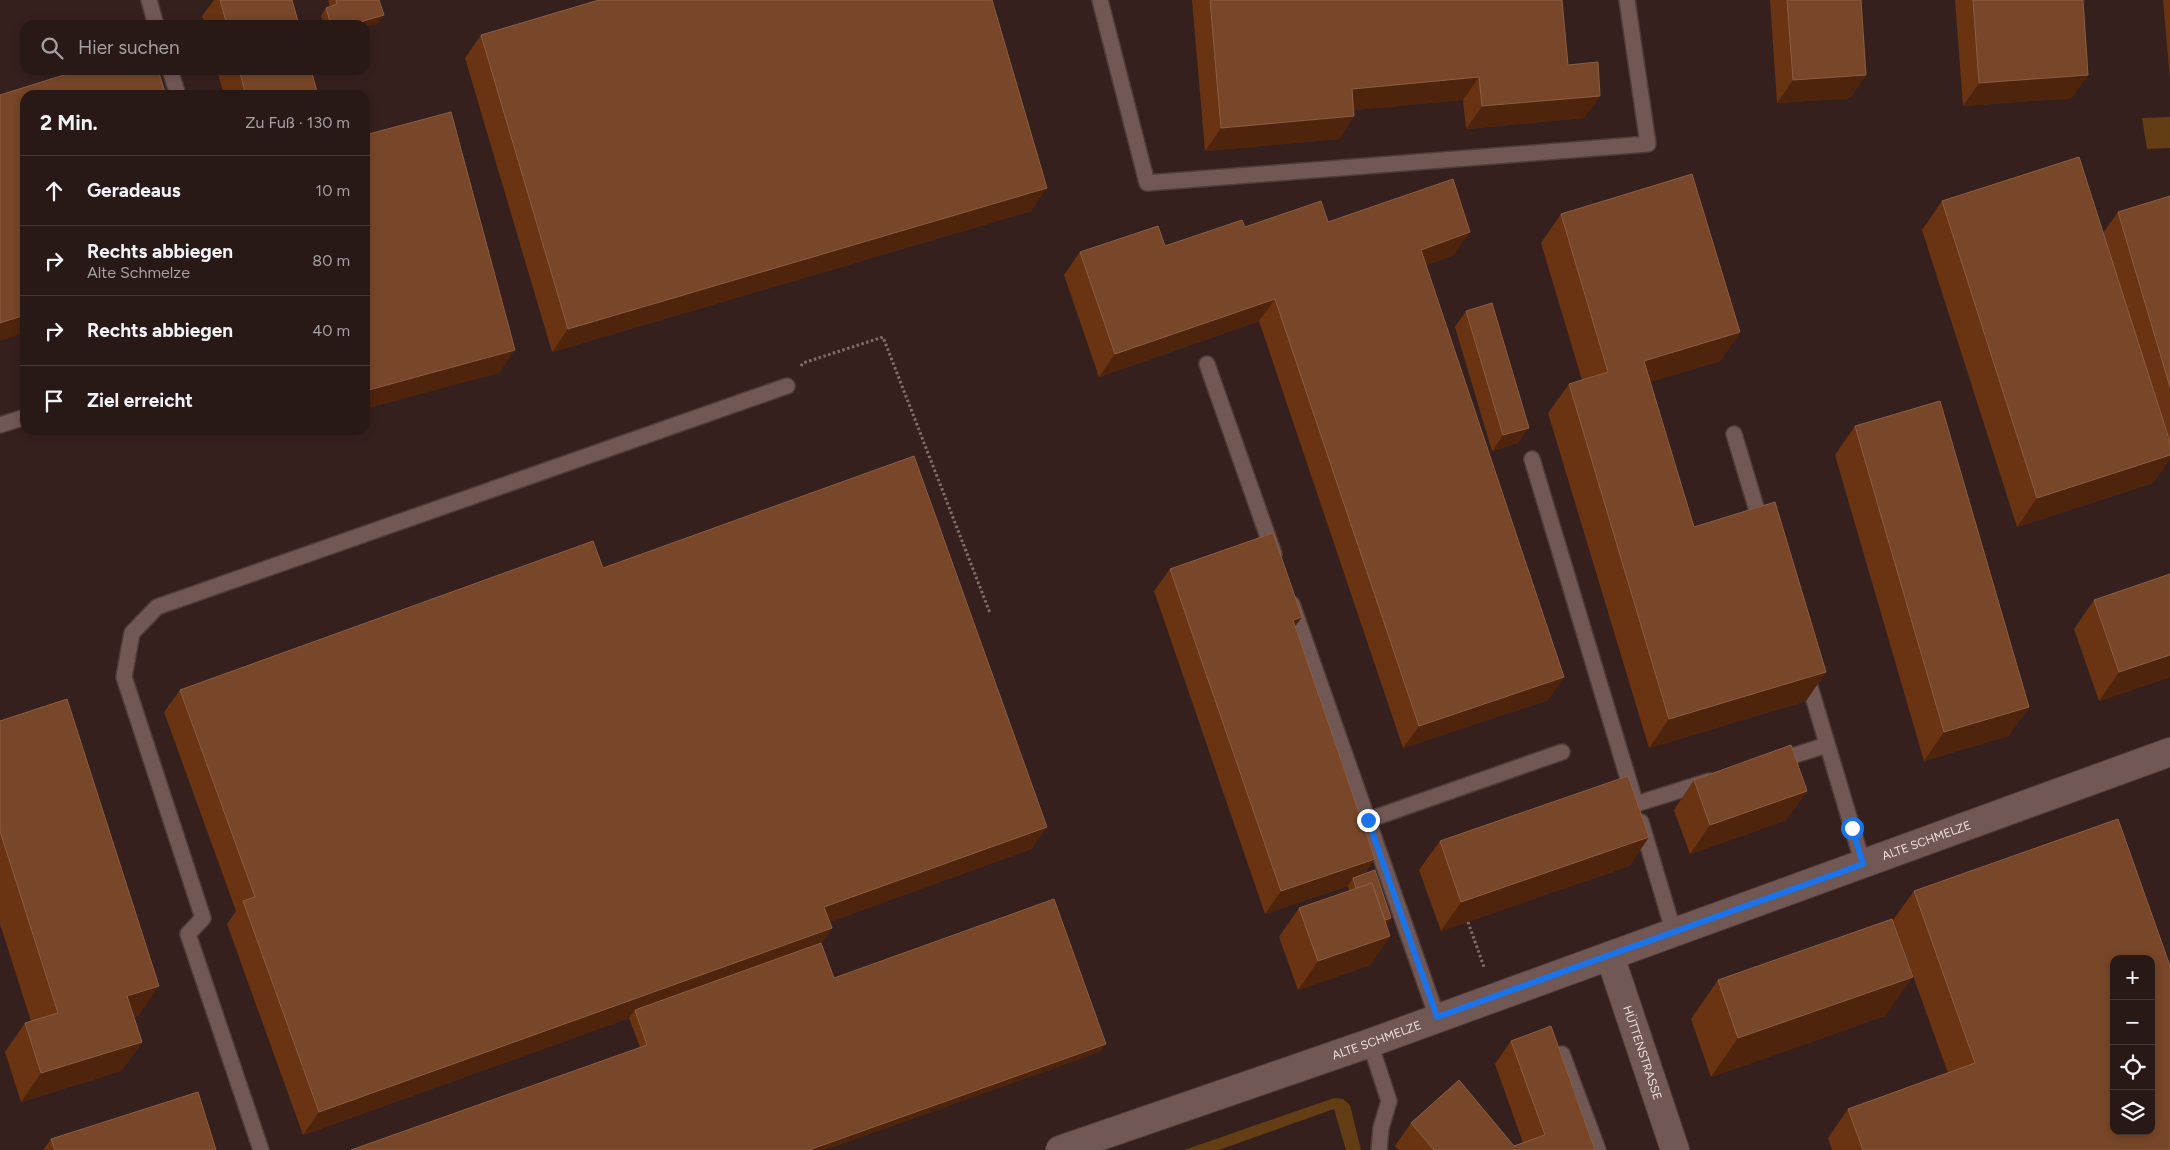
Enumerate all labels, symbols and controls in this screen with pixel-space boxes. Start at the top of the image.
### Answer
search box [20,20,370,75]
icon: search [38,34,66,62]
text: Hier suchen [78,36,179,59]
text: 2 Min. [40,110,98,135]
text: Zu Fuß · 130 m [245,113,350,132]
icon: ahead [40,177,68,205]
text: Geradeaus [87,179,181,202]
text: 10 m [316,181,350,200]
text: Rechts abbiegen [87,240,233,263]
icon: right [40,247,68,275]
text: 80 m [312,251,350,270]
text: Alte Schmelze [87,263,190,282]
icon: right [40,317,68,345]
text: Rechts abbiegen [87,319,233,342]
text: 40 m [312,321,350,340]
icon: arrive [40,387,68,415]
text: Ziel erreicht [87,389,193,412]
route end [1357,809,1380,832]
route start [1841,817,1864,840]
street label: ALTE SCHMELZE [1880,818,1973,863]
map controls [2110,955,2155,1135]
button: + [2110,955,2155,1000]
button: − [2110,1000,2155,1045]
street label: HÜTTENSTRASSE [1620,1004,1665,1102]
street label: ALTE SCHMELZE [1330,1018,1423,1063]
button: locate [2110,1045,2155,1090]
button: layers [2110,1090,2155,1135]

